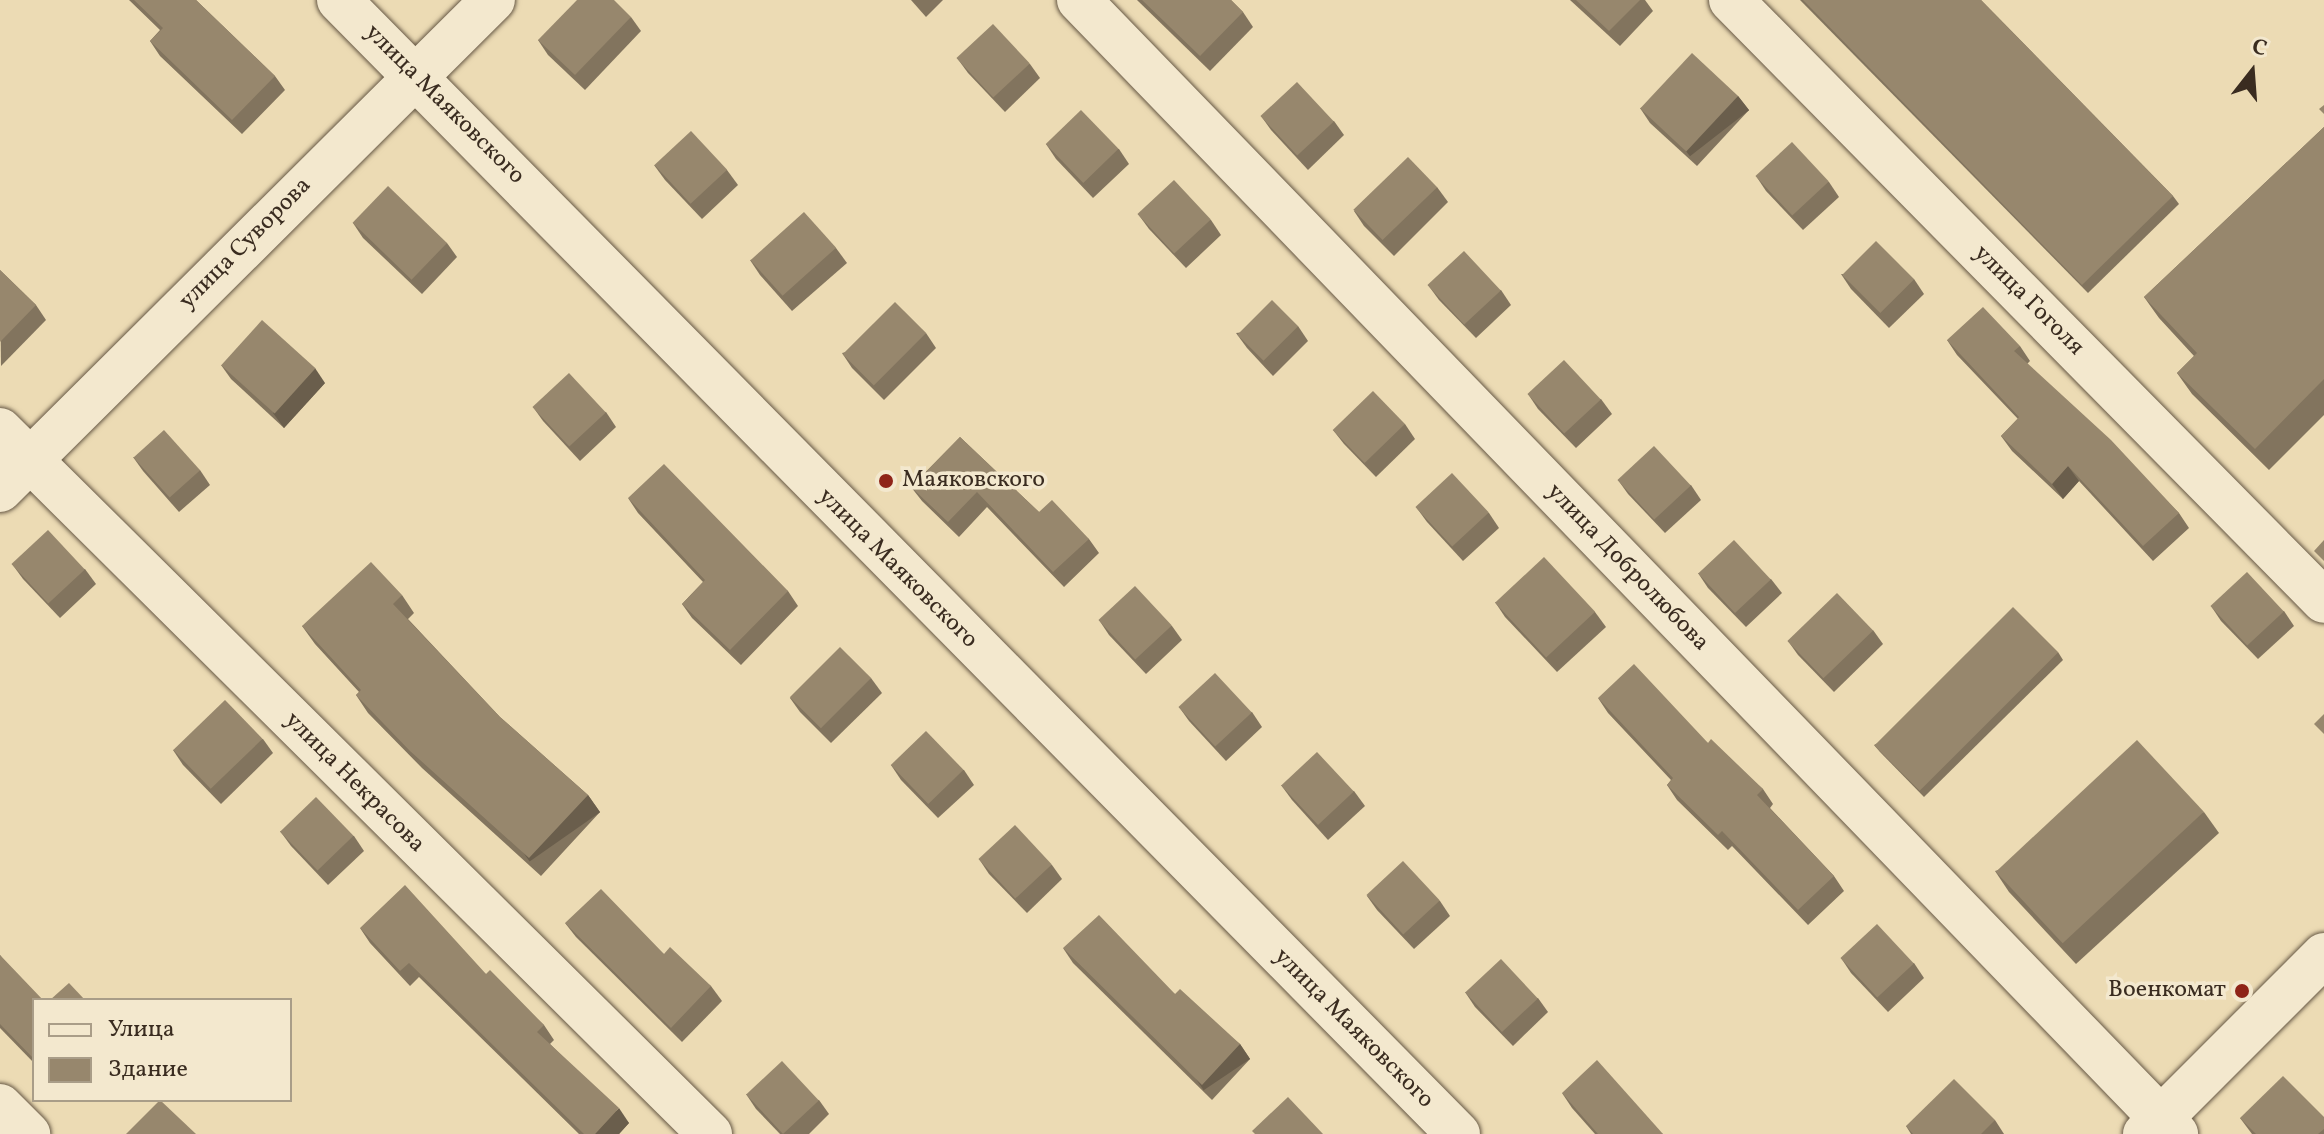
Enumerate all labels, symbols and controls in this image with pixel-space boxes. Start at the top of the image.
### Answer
street label: улица Маяковского [358,19,530,191]
north arrow [2212,32,2292,112]
text: С [2248,32,2270,65]
street label: улица Суворова [174,172,318,316]
street label: улица Гоголя [1967,240,2089,362]
place label: Маяковского [902,467,1045,495]
marker: Маяковского [877,472,895,490]
street label: улица Добролюбова [1540,478,1714,658]
street label: улица Маяковского [811,483,983,655]
street label: улица Некрасова [278,707,430,859]
street label: улица Маяковского [1267,943,1439,1115]
place label: Военкомат [2108,977,2226,1005]
marker: Военкомат [2233,982,2251,1000]
legend [32,998,292,1102]
text: Улица [108,1013,175,1047]
text: Здание [108,1053,188,1087]

